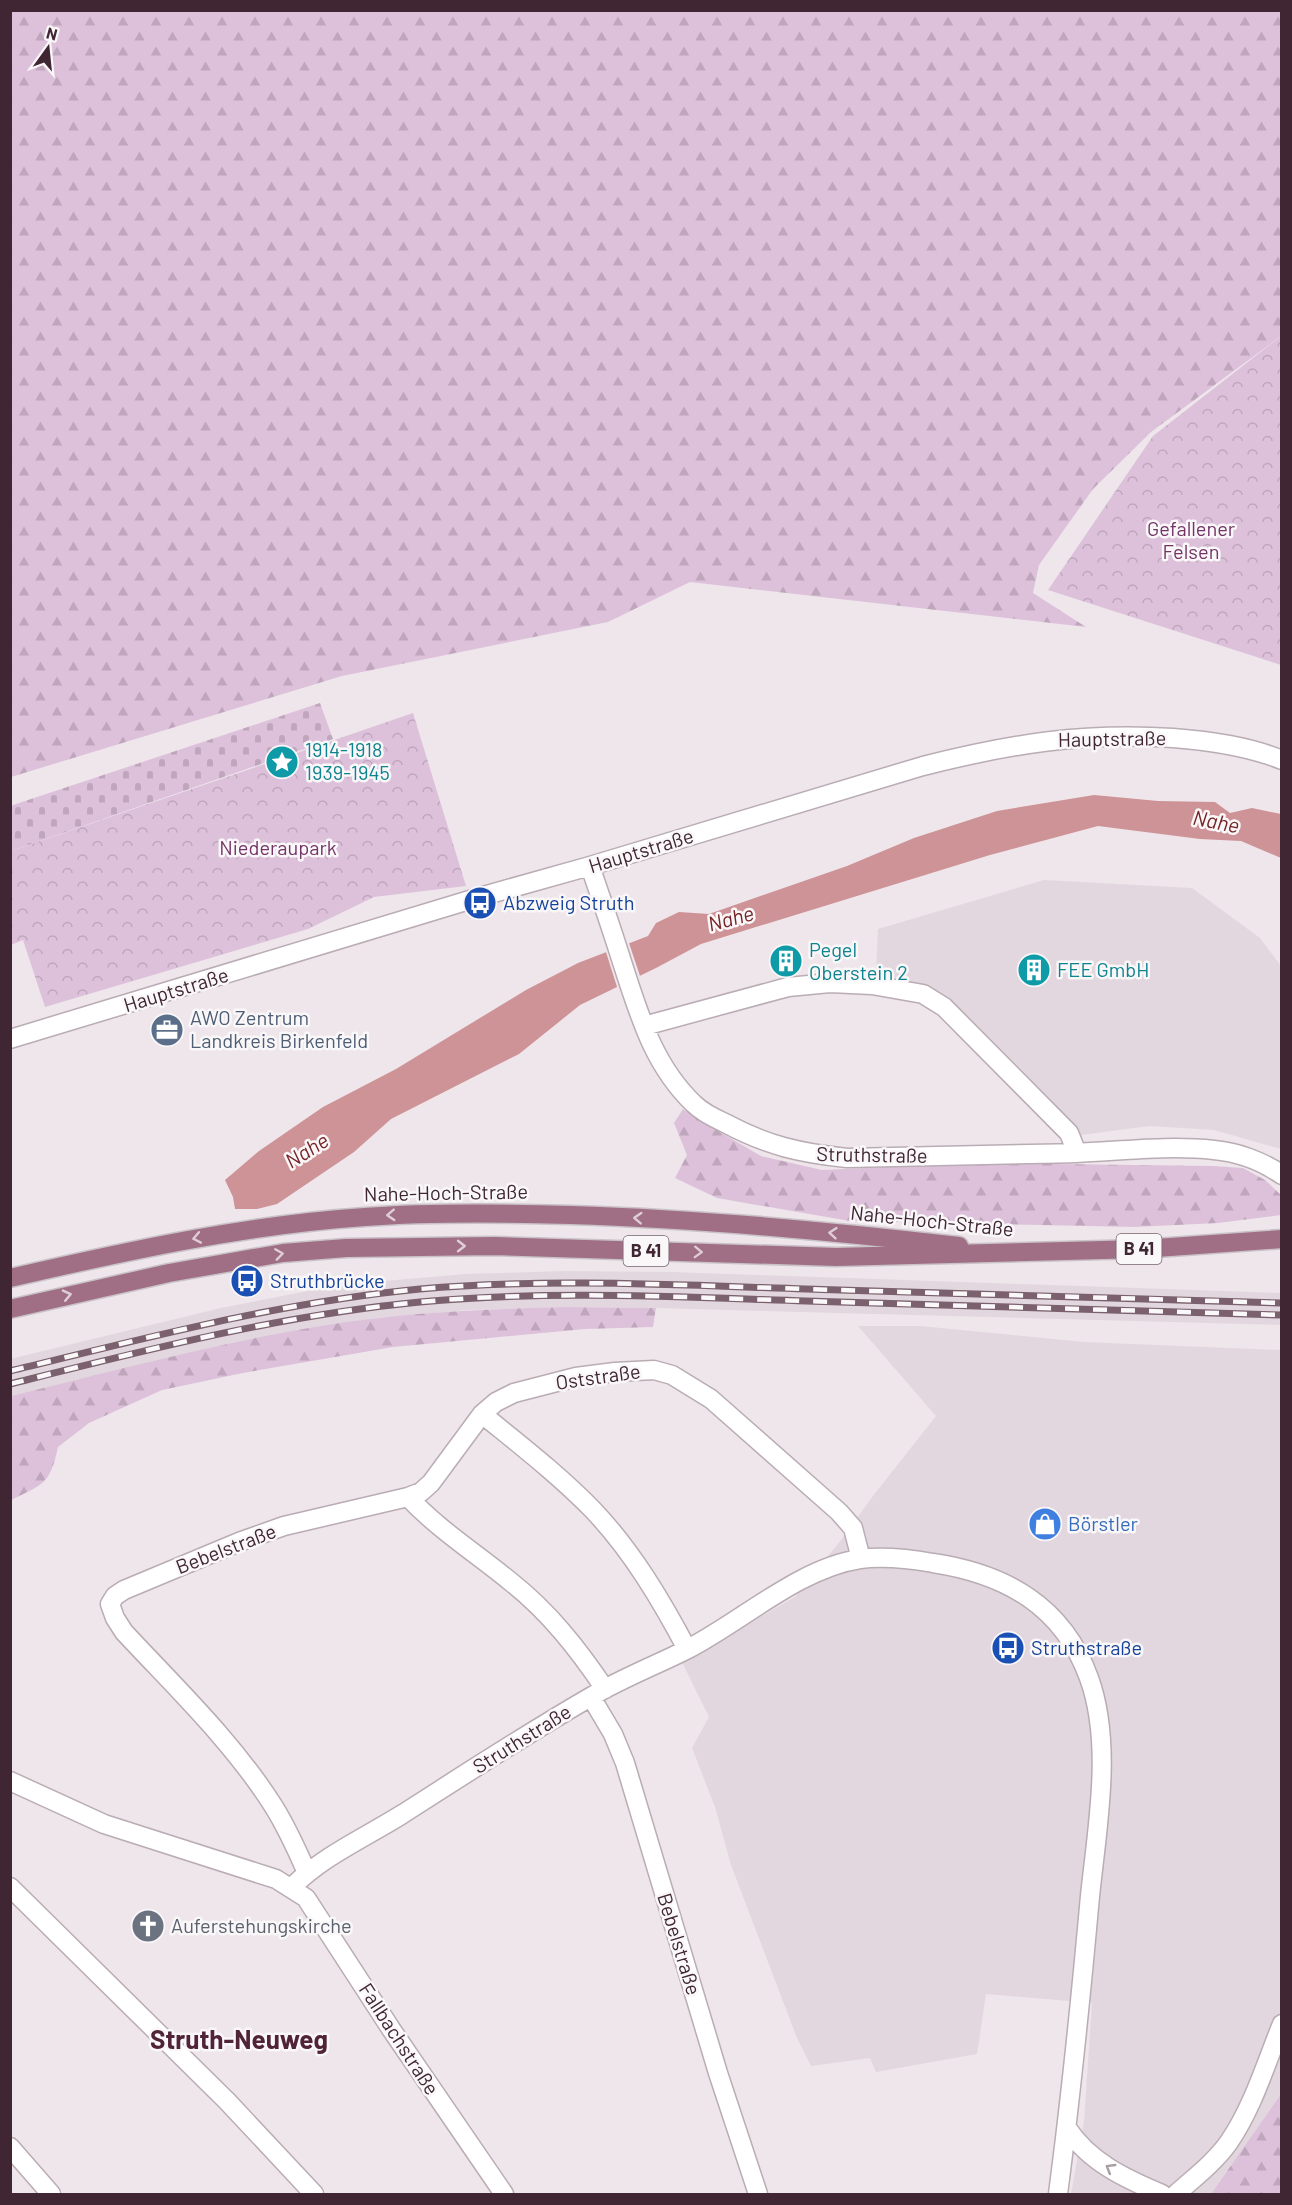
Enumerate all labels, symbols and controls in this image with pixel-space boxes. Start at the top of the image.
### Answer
north arrow [18,18,78,78]
text: N [44,22,60,44]
park label: Gefallener Felsen [1147,516,1235,563]
street label: Hauptstraße [1058,725,1166,751]
place label: 1914-1918 1939-1945 [305,737,390,784]
place icon: 1914-1918 1939-1945 [264,744,300,780]
water label: Nahe [1191,804,1242,837]
street label: Hauptstraße [585,823,696,877]
park label: Niederaupark [219,835,337,859]
bus stop icon: Abzweig Struth [462,885,498,921]
place label: Abzweig Struth [503,890,635,914]
water label: Nahe [705,899,756,936]
place label: Pegel Oberstein 2 [809,937,908,984]
building icon: Pegel Oberstein 2 [768,943,804,979]
building icon: FEE GmbH [1016,952,1052,988]
place label: FEE GmbH [1057,957,1149,981]
street label: Hauptstraße [120,962,231,1016]
place label: AWO Zentrum Landkreis Birkenfeld [190,1005,368,1052]
office icon: AWO Zentrum Landkreis Birkenfeld [149,1012,185,1048]
water label: Nahe [280,1127,333,1173]
street label: Struthstraße [816,1141,928,1167]
street label: Nahe-Hoch-Straße [364,1179,528,1205]
street label: Nahe-Hoch-Straße [849,1199,1015,1241]
one-way arrow [386,1209,395,1222]
one-way arrow [634,1212,643,1225]
one-way arrow [828,1227,837,1240]
one-way arrow [192,1231,202,1244]
road number: B 41 [1116,1234,1162,1264]
road number: B 41 [624,1236,668,1266]
one-way arrow [457,1240,466,1252]
one-way arrow [694,1246,703,1259]
one-way arrow [275,1248,284,1261]
bus stop icon: Struthbrücke [229,1263,265,1299]
place label: Struthbrücke [270,1268,385,1292]
one-way arrow [62,1290,72,1303]
street label: Oststraße [554,1358,642,1394]
shop icon: Börstler [1027,1506,1063,1542]
place label: Börstler [1068,1511,1138,1535]
street label: Bebelstraße [172,1518,279,1578]
bus stop icon: Struthstraße [990,1630,1026,1666]
place label: Struthstraße [1031,1635,1142,1659]
street label: Struthstraße [468,1699,575,1778]
street label: Bebelstraße [653,1890,707,1998]
church icon: Auferstehungskirche [130,1908,166,1944]
place label: Auferstehungskirche [171,1913,352,1937]
street label: Fallbachstraße [355,1978,445,2099]
district label: Struth-Neuweg [150,2023,328,2054]
one-way arrow [1106,2164,1116,2176]

